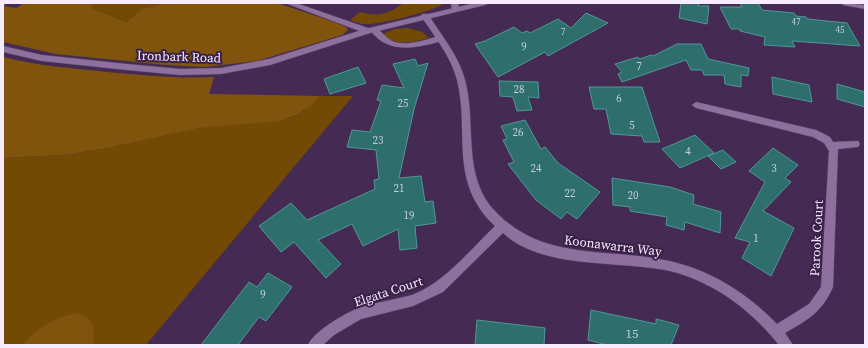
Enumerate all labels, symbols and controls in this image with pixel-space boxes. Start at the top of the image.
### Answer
house number: 47 [791,16,801,28]
house number: 45 [835,24,845,36]
house number: 7 [561,26,566,38]
house number: 9 [521,39,527,54]
street label: Ironbark Road [137,47,222,66]
house number: 7 [636,59,642,74]
house number: 28 [514,82,525,97]
house number: 6 [616,91,622,106]
house number: 25 [398,96,409,111]
house number: 5 [629,118,635,133]
house number: 26 [513,125,524,140]
house number: 23 [373,133,384,148]
house number: 4 [685,144,691,159]
house number: 24 [531,161,542,176]
house number: 3 [771,161,777,176]
house number: 21 [394,181,405,196]
house number: 22 [565,186,576,201]
house number: 20 [628,188,639,203]
street label: Parook Court [806,199,827,277]
house number: 19 [404,208,415,223]
street label: Koonawarra Way [563,231,663,260]
house number: 1 [753,231,759,246]
street label: Elgata Court [352,272,425,311]
house number: 9 [260,287,266,302]
house number: 15 [626,325,639,342]

